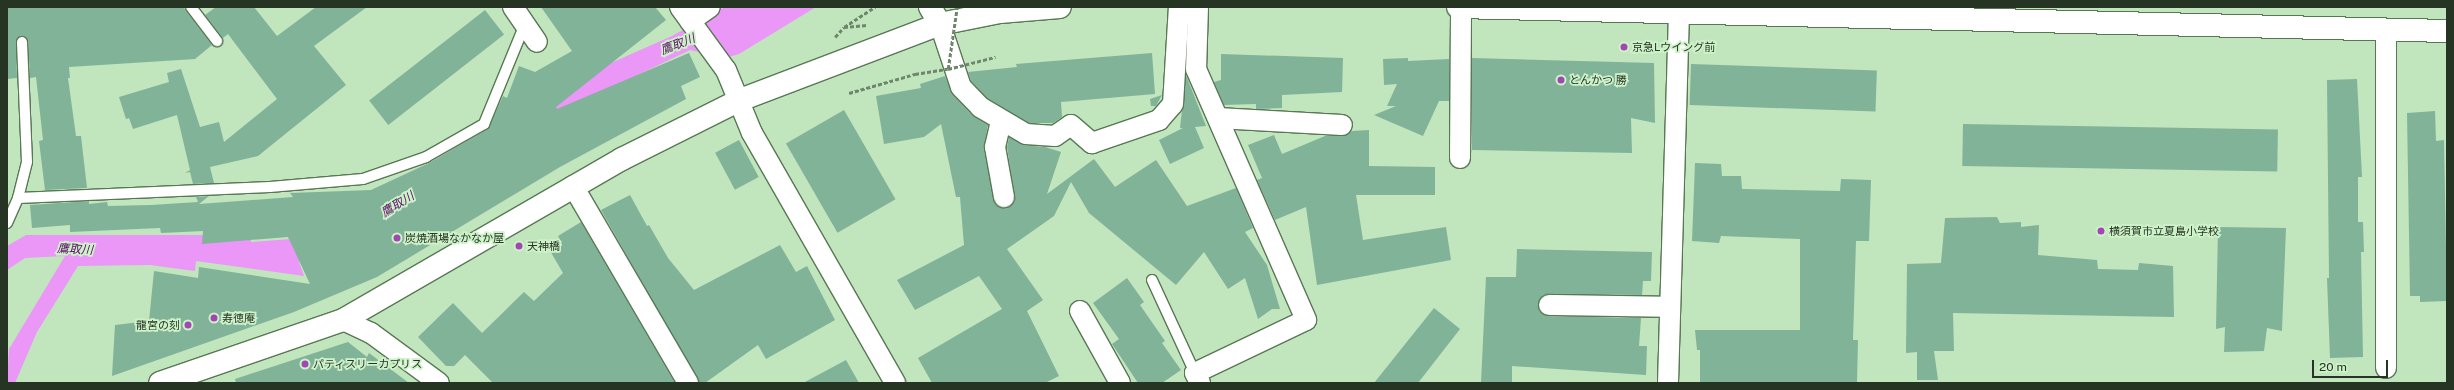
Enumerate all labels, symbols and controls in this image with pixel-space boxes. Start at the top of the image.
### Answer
water label: 鷹取川 [659,32,697,58]
place label: 京急Lウイング前 [1632,40,1715,54]
marker: 京急Lウイング前 [1619,42,1629,52]
place label: とんかつ 勝 [1569,73,1627,87]
marker: とんかつ 勝 [1556,75,1566,85]
water label: 鷹取川 [379,189,417,221]
place label: 横須賀市立夏島小学校 [2109,224,2219,238]
marker: 横須賀市立夏島小学校 [2096,226,2106,236]
place label: 炭焼酒場なかなか屋 [405,231,504,245]
marker: 炭焼酒場なかなか屋 [392,233,402,243]
place label: 天神橋 [527,239,560,253]
marker: 天神橋 [514,241,524,251]
water label: 鷹取川 [57,242,93,258]
place label: 寿徳庵 [222,311,255,325]
marker: 寿徳庵 [209,313,219,323]
place label: 龍宮の刻 [136,318,180,332]
marker: 龍宮の刻 [183,320,193,330]
scale bar [2314,352,2390,378]
place label: パティスリーカプリス [313,357,423,371]
marker: パティスリーカプリス [300,359,310,369]
text: 20 m [2319,360,2347,374]

